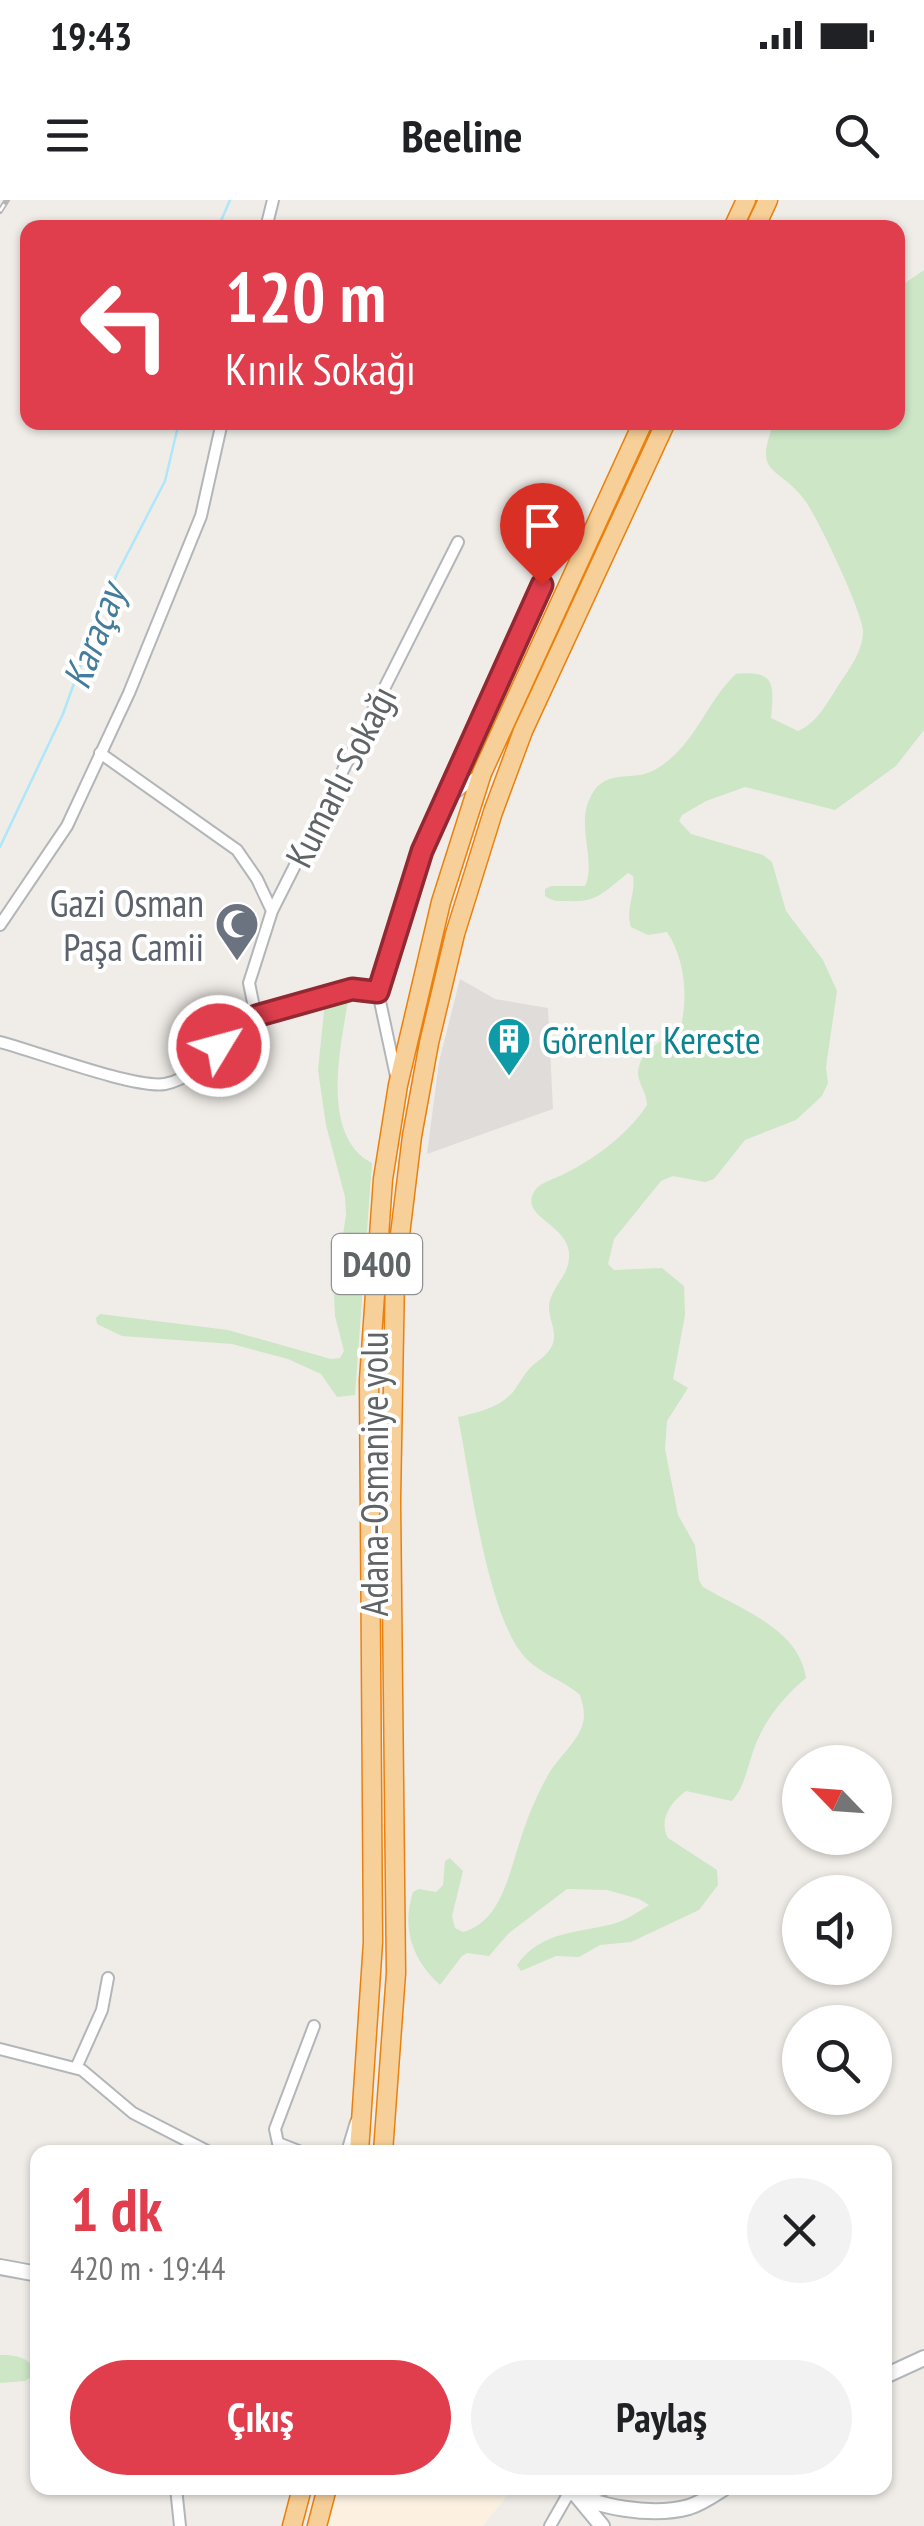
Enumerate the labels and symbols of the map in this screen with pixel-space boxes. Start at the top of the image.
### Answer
pin [500,483,585,586]
water label: Karaçay [50,572,138,695]
street label: Kumarlı Sokağı [273,677,407,875]
place label: Gazi Osman Paşa Camii [50,878,204,971]
mosque icon: Gazi Osman Paşa Camii [214,901,260,962]
position arrow [167,994,271,1098]
place label: Görenler Kereste [542,1015,761,1064]
building icon: Görenler Kereste [486,1016,532,1077]
road number: D400 [332,1234,422,1294]
street label: Adana-Osmaniye yolu [349,1331,398,1617]
north arrow [782,1745,892,1855]

